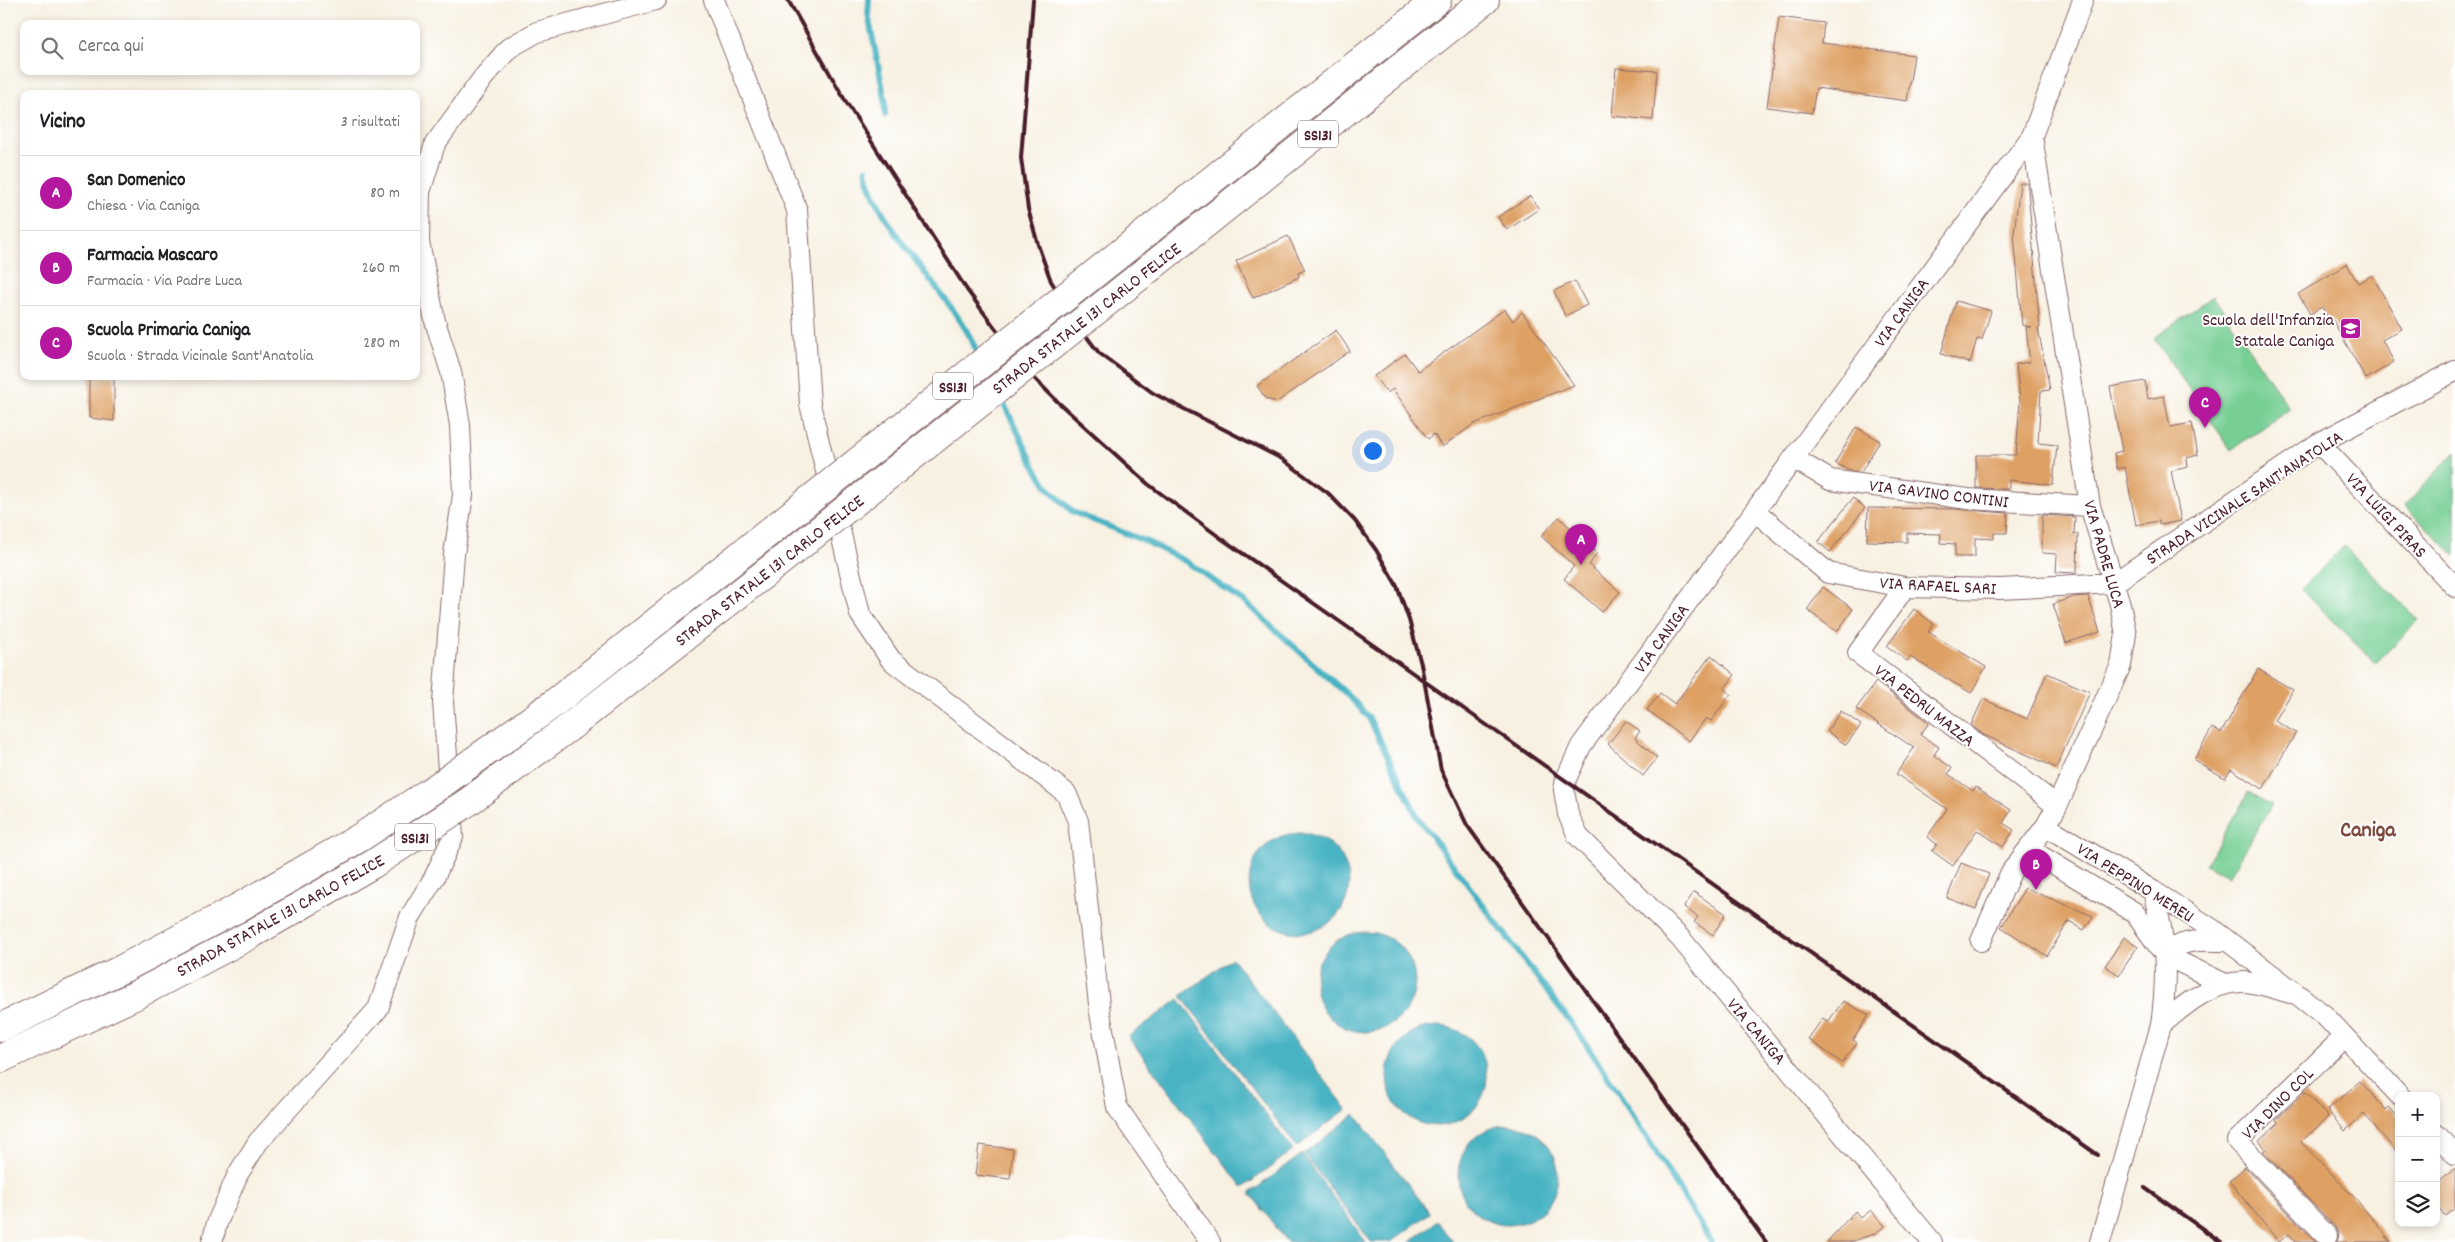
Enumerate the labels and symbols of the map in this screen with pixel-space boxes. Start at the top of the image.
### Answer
road number: SS131 [1298,120,1338,148]
street label: STRADA STATALE 131 CARLO FELICE [988,238,1187,402]
street label: VIA CANIGA [1869,274,1937,353]
place label: Scuola dell'Infanzia Statale Caniga [2202,309,2335,355]
school or university icon: Scuola dell'Infanzia Statale Caniga [2338,317,2362,341]
road number: SS131 [933,372,973,400]
pin: C [2189,387,2221,428]
street label: STRADA VICINALE SANT'ANATOLIA [2142,426,2349,572]
your location [1360,438,1386,464]
street label: VIA LUIGI PIRAS [2339,468,2431,565]
street label: VIA GAVINO CONTINI [1868,475,2010,516]
street label: STRADA STATALE 131 CARLO FELICE [671,490,870,654]
street label: VIA PADRE LUCA [2075,498,2130,612]
pin: A [1565,524,1597,565]
street label: VIA RAFAEL SARI [1879,572,1997,603]
street label: VIA CANIGA [1629,600,1697,679]
street label: VIA PEDRU MAZZA [1868,660,1979,754]
district label: Caniga [2340,816,2396,847]
road number: SS131 [395,824,435,850]
street label: VIA PEPPINO MEREU [2071,838,2198,930]
pin: B [2020,849,2052,890]
street label: STRADA STATALE 131 CARLO FELICE [173,850,390,985]
street label: VIA CANIGA [1720,994,1791,1072]
street label: VIA DINO COL [2237,1063,2321,1146]

